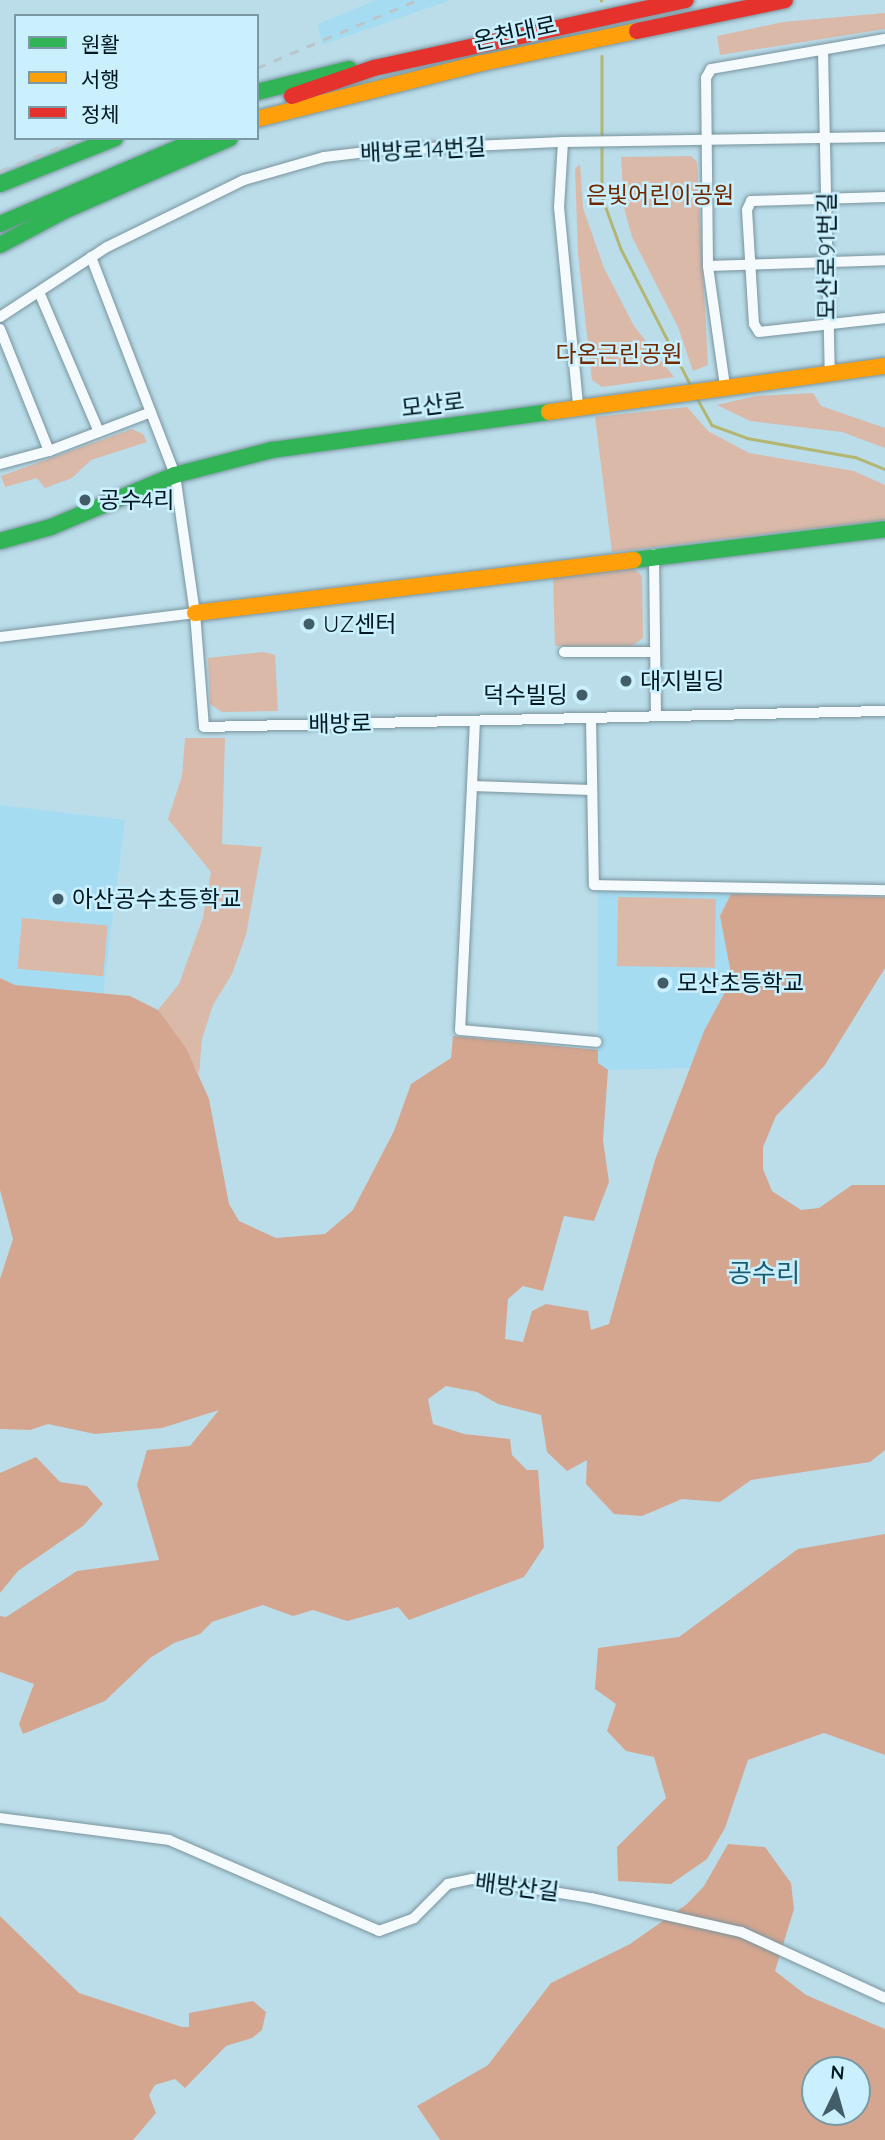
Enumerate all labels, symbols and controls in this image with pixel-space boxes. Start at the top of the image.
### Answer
street label: 온천대로 [471,11,559,55]
legend [14,14,259,140]
text: 원활 [81,31,120,57]
text: 서행 [81,66,120,92]
text: 정체 [81,101,120,127]
street label: 배방로14번길 [359,133,487,167]
park label: 은빛어린이공원 [586,181,734,209]
street label: 모산로91번길 [813,192,841,320]
park label: 다온근린공원 [556,340,682,368]
street label: 모산로 [400,387,466,423]
place label: 공수4리 [99,486,175,514]
marker: 공수4리 [77,492,93,508]
place label: UZ센터 [323,610,397,638]
marker: UZ센터 [301,616,317,632]
place label: 대지빌딩 [640,667,725,695]
marker: 대지빌딩 [618,673,634,689]
place label: 덕수빌딩 [483,681,568,709]
marker: 덕수빌딩 [574,687,590,703]
street label: 배방로 [308,710,372,738]
place label: 아산공수초등학교 [72,885,241,913]
marker: 아산공수초등학교 [50,891,66,907]
place label: 모산초등학교 [677,969,804,997]
marker: 모산초등학교 [655,975,671,991]
district label: 공수리 [728,1257,800,1289]
street label: 배방산길 [473,1868,561,1906]
north arrow [801,2056,871,2126]
text: N [830,2060,846,2085]

